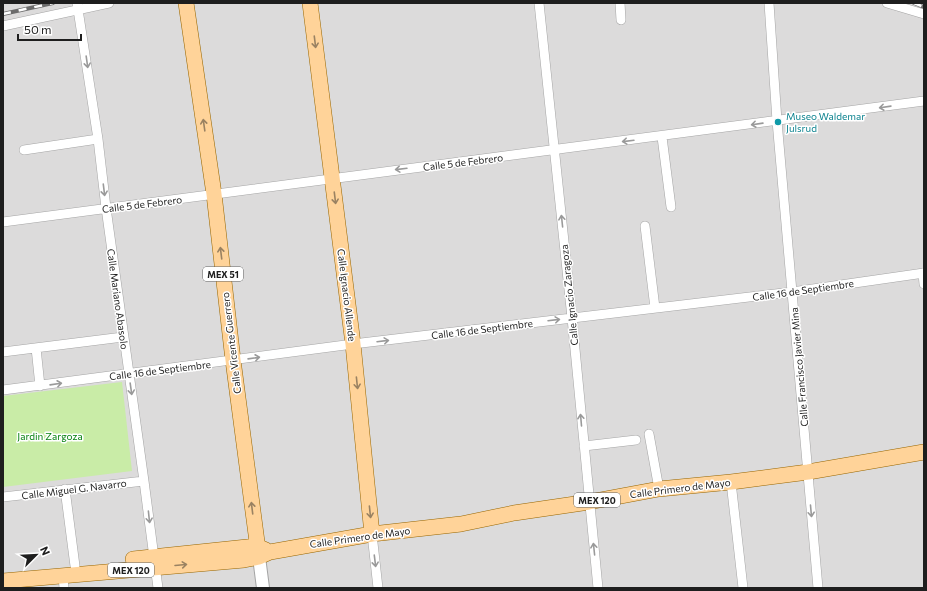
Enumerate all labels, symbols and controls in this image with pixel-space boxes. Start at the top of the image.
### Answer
scale bar [18,16,81,42]
text: 50 m [24,22,52,36]
one-way arrow [311,35,319,48]
one-way arrow [83,55,91,68]
one-way arrow [879,103,892,111]
place label: Museo Waldemar Julsrud [786,110,865,134]
marker: Museo Waldemar Julsrud [773,117,783,127]
one-way arrow [200,119,208,132]
one-way arrow [750,120,763,128]
one-way arrow [622,137,635,145]
street label: Calle 5 de Febrero [422,151,504,173]
one-way arrow [395,166,408,173]
one-way arrow [100,184,108,197]
one-way arrow [331,192,338,205]
street label: Calle 5 de Febrero [101,193,183,215]
one-way arrow [558,215,565,228]
street label: Calle Ignacio Zaragoza [558,244,580,346]
one-way arrow [217,247,225,260]
street label: Calle Mariano Abasolo [105,248,131,350]
street label: Calle Ignacio Allende [335,248,359,342]
road number: MEX 51 [203,267,243,281]
street label: Calle 16 de Septiembre [752,277,854,303]
street label: Calle Vicente Guerrero [219,292,243,394]
street label: Calle Francisco Javier Mina [788,307,810,427]
one-way arrow [547,316,560,324]
street label: Calle 16 de Septiembre [431,317,533,341]
one-way arrow [376,337,389,344]
one-way arrow [247,354,260,362]
street label: Calle 16 de Septiembre [109,358,211,382]
one-way arrow [354,376,361,389]
one-way arrow [49,380,62,388]
one-way arrow [127,382,135,395]
one-way arrow [578,414,585,427]
park label: Jardin Zargoza [17,430,83,442]
street label: Calle Primero de Mayo [629,476,731,500]
street label: Calle Miguel G. Navarro [21,477,127,501]
road number: MEX 120 [574,493,620,507]
one-way arrow [248,502,256,515]
one-way arrow [807,504,815,517]
one-way arrow [366,506,373,519]
one-way arrow [145,510,152,523]
street label: Calle Primero de Mayo [309,524,411,550]
north arrow [16,535,56,575]
one-way arrow [590,543,597,556]
text: N [38,544,53,557]
one-way arrow [371,554,379,567]
one-way arrow [174,562,187,569]
road number: MEX 120 [108,563,154,577]

